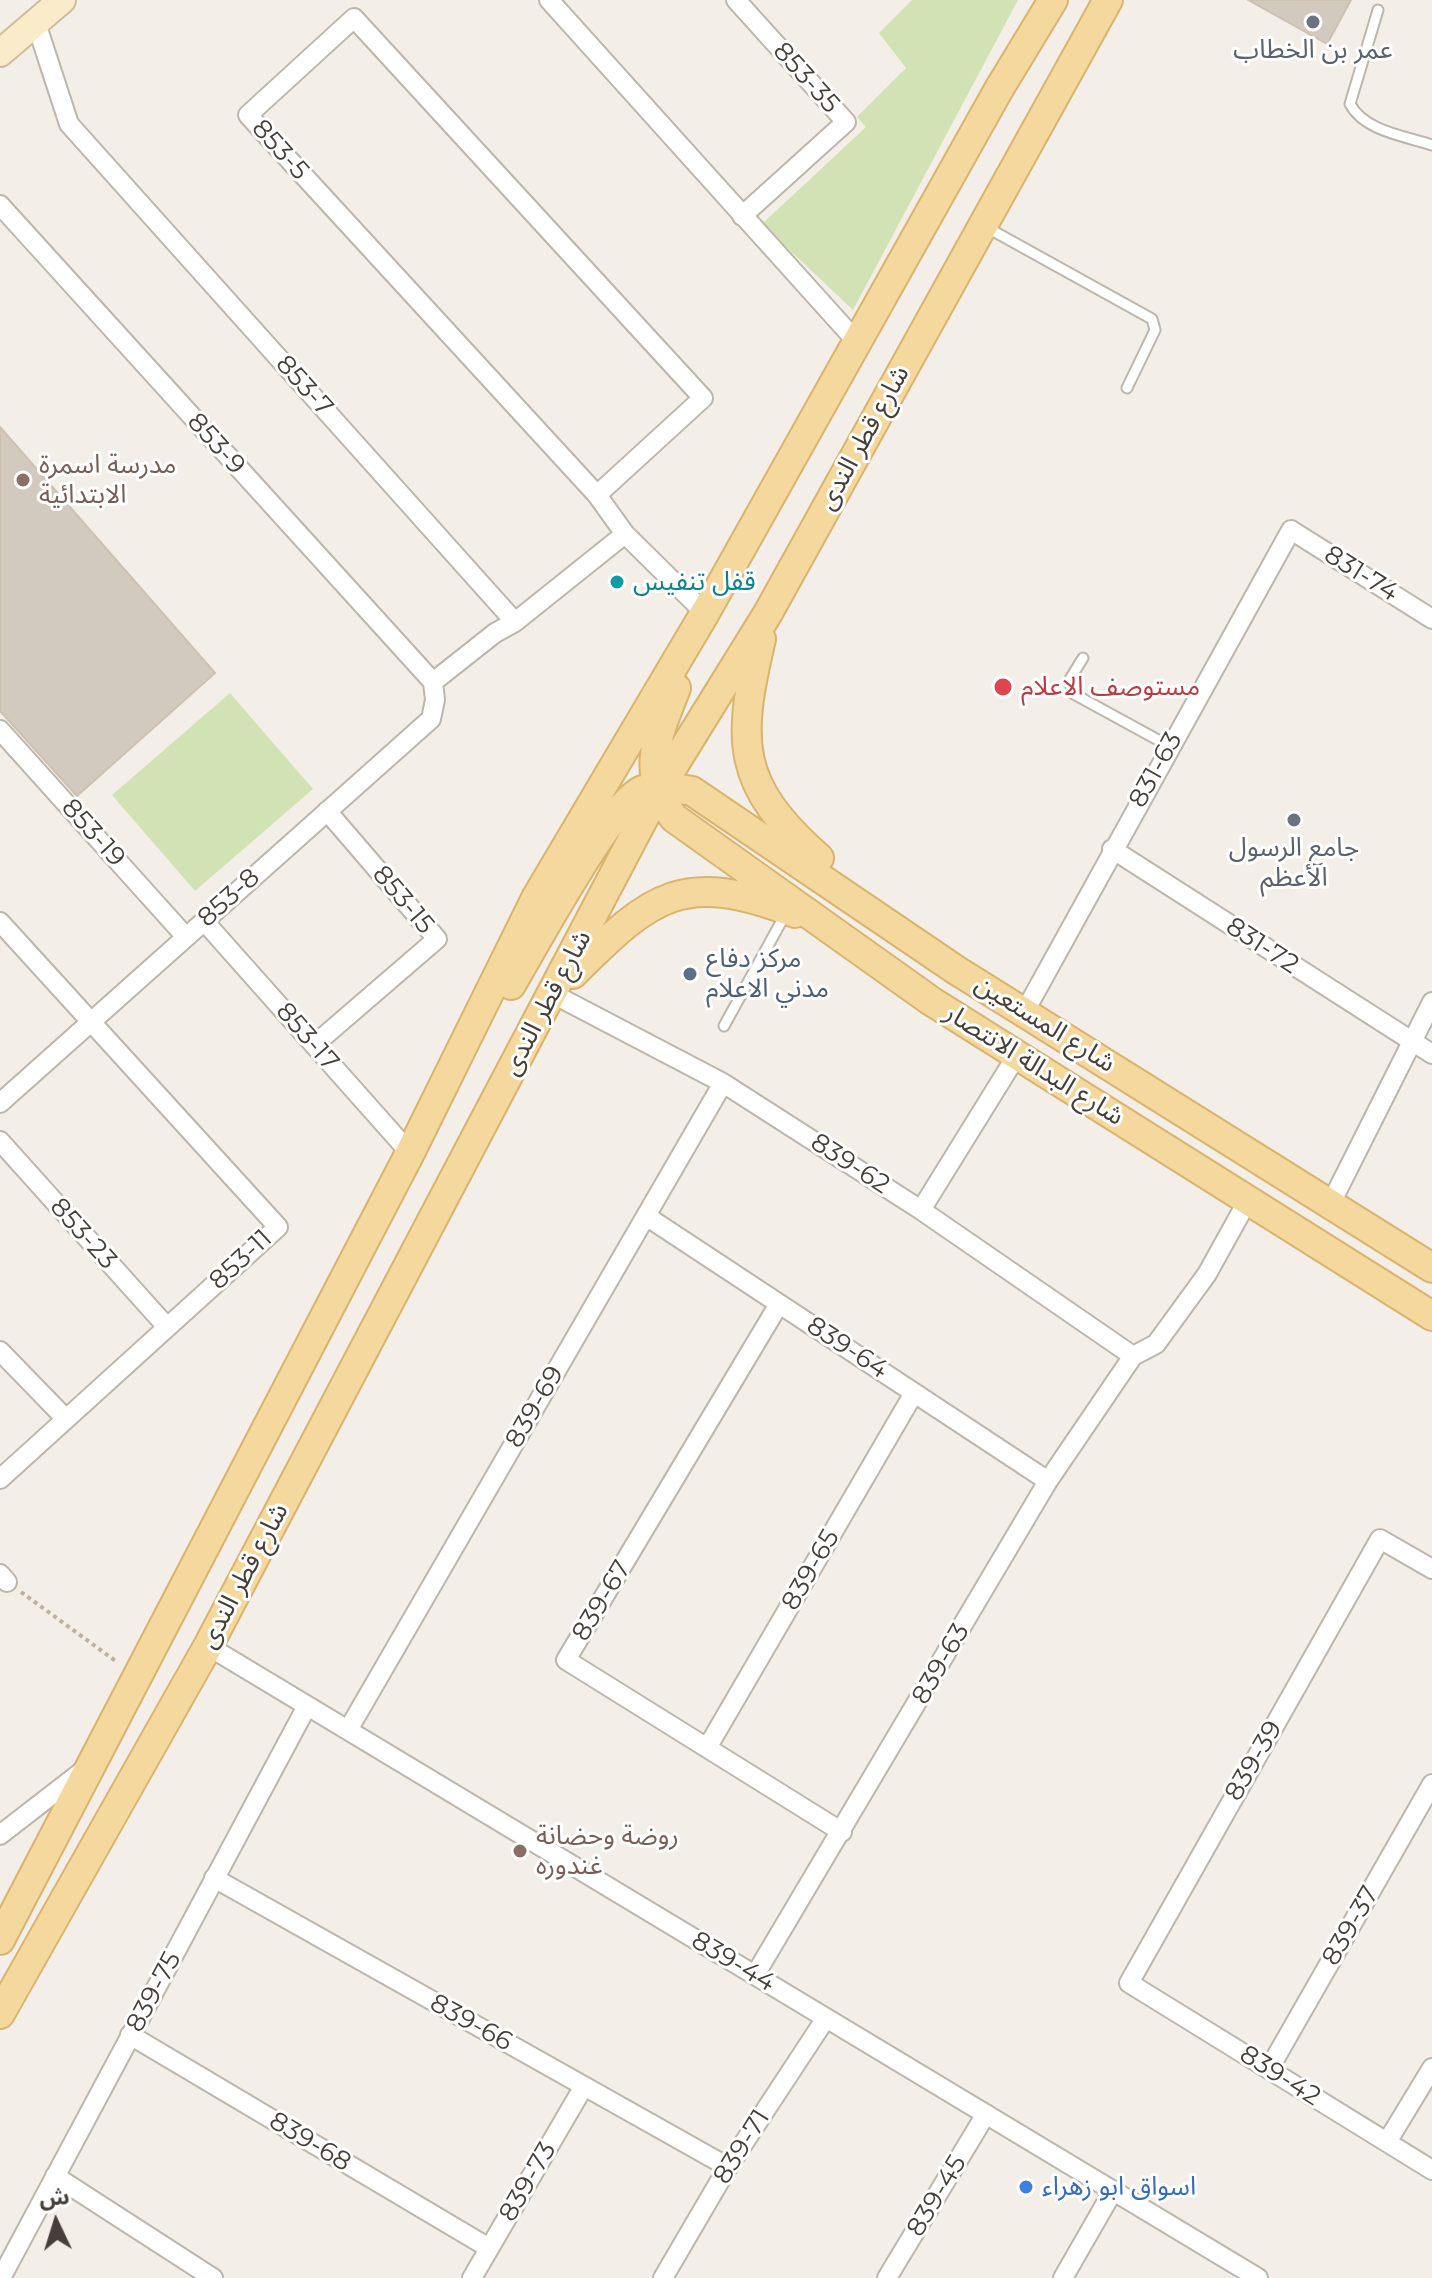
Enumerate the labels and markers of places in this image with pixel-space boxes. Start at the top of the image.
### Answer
marker: عمر بن الخطاب [1304,13,1322,31]
place label: عمر بن الخطاب [1233,34,1393,66]
place label: مدرسة اسمرة الابتدائية [39,449,176,510]
marker: مدرسة اسمرة الابتدائية [14,471,32,489]
place label: قفل تنفيس [633,566,756,598]
marker: قفل تنفيس [608,573,626,591]
place label: مستوصف الاعلام [1021,671,1200,703]
marker: مستوصف الاعلام [992,676,1014,698]
marker: جامع الرسول الأعظم [1285,811,1303,829]
place label: جامع الرسول الأعظم [1229,832,1359,894]
place label: مركز دفاع مدني الاعلام [706,943,829,1004]
marker: مركز دفاع مدني الاعلام [681,965,699,983]
place label: روضة وحضانة غندوره [536,1820,679,1882]
marker: روضة وحضانة غندوره [511,1842,529,1860]
place label: اسواق ابو زهراء [1042,2171,1196,2203]
marker: اسواق ابو زهراء [1017,2178,1035,2196]

